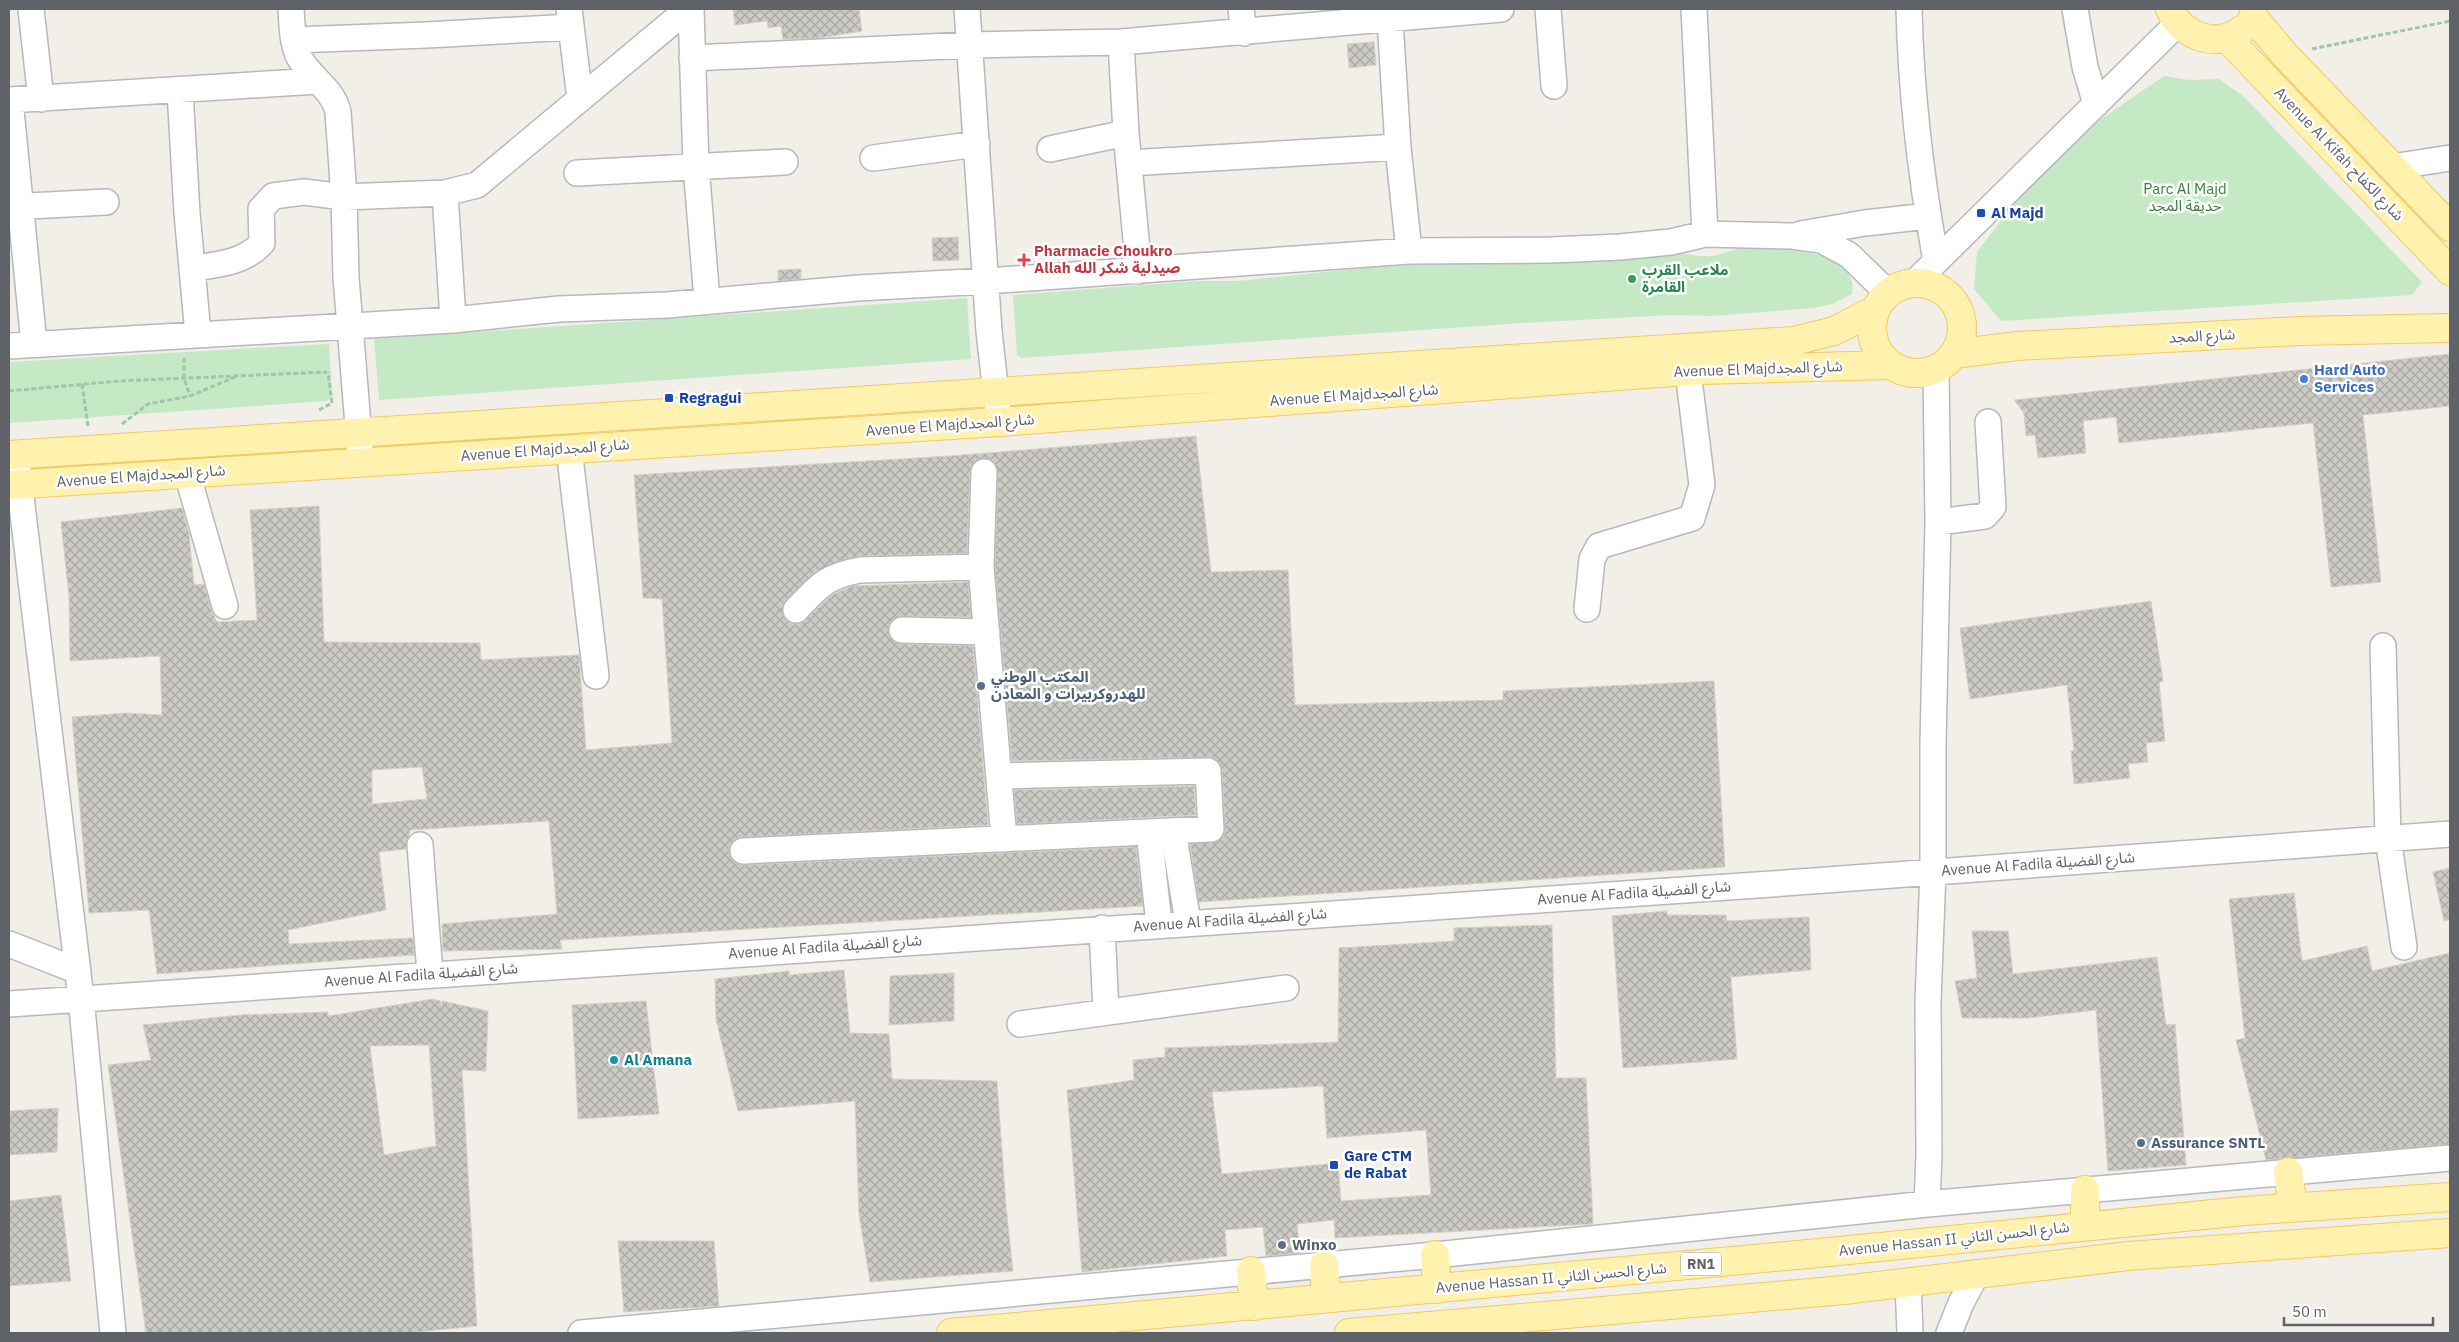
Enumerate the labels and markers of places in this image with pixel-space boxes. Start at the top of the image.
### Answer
place label: Al Majd [1991,203,2044,222]
marker: Al Majd [1975,207,1987,219]
place label: Pharmacie Choukro Allah صيدلية شكر الله [1034,241,1181,277]
marker: Pharmacie Choukro Allah صيدلية شكر الله [1018,254,1030,266]
place label: ملاعب القرب القامرة [1642,260,1729,296]
marker: ملاعب القرب القامرة [1626,273,1638,285]
place label: Hard Auto Services [2314,360,2385,396]
marker: Hard Auto Services [2298,373,2310,385]
place label: Regragui [679,388,741,407]
marker: Regragui [663,392,675,404]
place label: المكتب الوطني للهدروكربيرات و المعادن [991,667,1146,703]
marker: المكتب الوطني للهدروكربيرات و المعادن [975,680,987,692]
place label: Al Amana [624,1050,693,1069]
marker: Al Amana [608,1054,620,1066]
place label: Assurance SNTL [2151,1133,2265,1152]
marker: Assurance SNTL [2135,1137,2147,1149]
place label: Gare CTM de Rabat [1344,1146,1412,1182]
marker: Gare CTM de Rabat [1328,1159,1340,1171]
place label: Winxo [1292,1235,1336,1254]
marker: Winxo [1276,1239,1288,1251]

